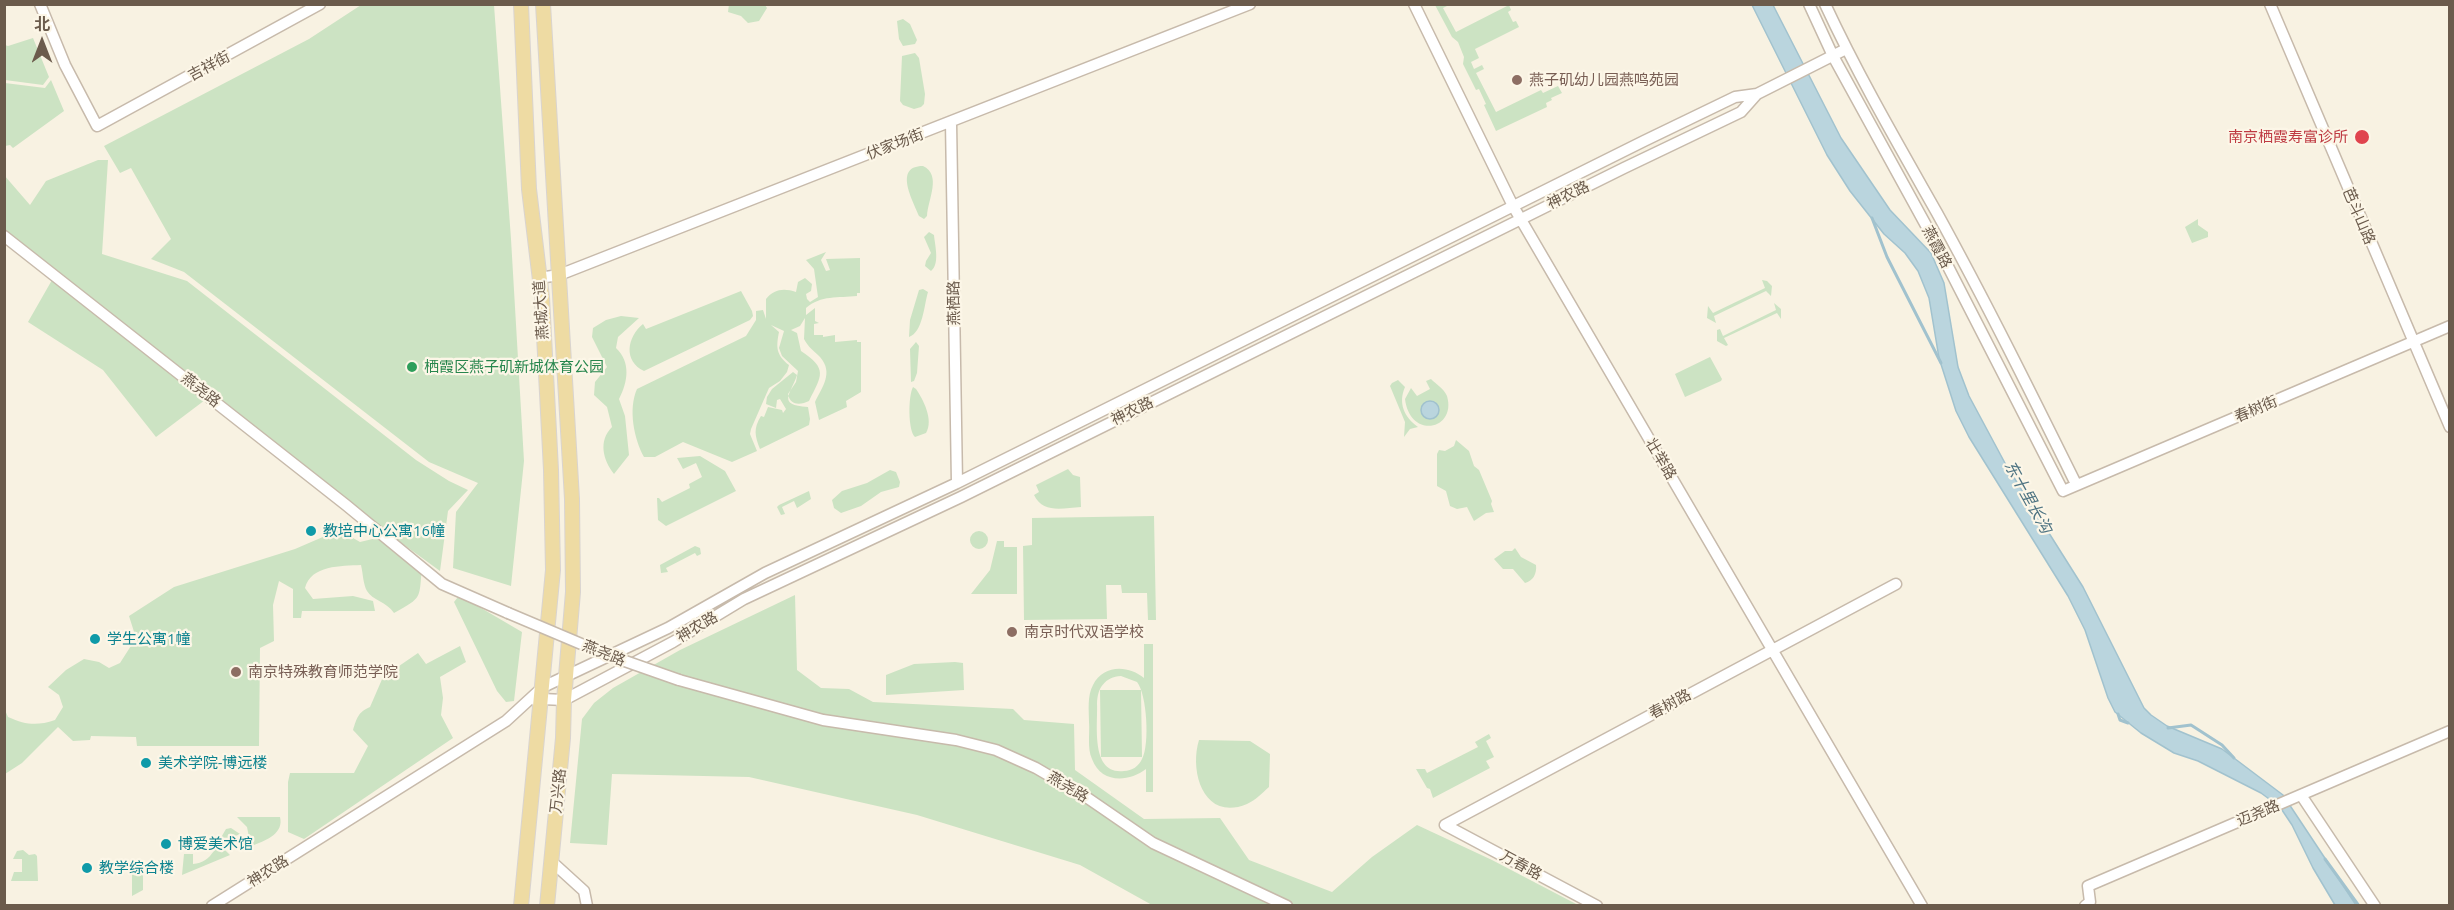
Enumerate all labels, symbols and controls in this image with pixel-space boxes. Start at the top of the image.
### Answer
north arrow [12,12,72,72]
text: 北 [34,15,50,33]
street label: 吉祥街 [185,47,233,85]
place label: 燕子矶幼儿园燕鸣苑园 [1529,71,1679,89]
marker: 燕子矶幼儿园燕鸣苑园 [1510,73,1524,87]
street label: 伏家场街 [864,125,926,163]
place label: 南京栖霞寿富诊所 [2228,128,2348,146]
marker: 南京栖霞寿富诊所 [2353,128,2371,146]
street label: 神农路 [1544,177,1592,213]
street label: 芭斗山路 [2339,185,2379,247]
street label: 燕霞路 [1918,223,1956,271]
street label: 燕城大道 [530,279,552,341]
street label: 燕栖路 [945,280,963,326]
place label: 栖霞区燕子矶新城体育公园 [424,358,604,376]
marker: 栖霞区燕子矶新城体育公园 [405,360,419,374]
street label: 燕尧路 [178,369,224,411]
street label: 春树街 [2232,392,2280,426]
street label: 神农路 [1108,393,1156,429]
street label: 壮举路 [1642,435,1680,483]
water label: 东十里长沟 [2000,457,2056,537]
place label: 教培中心公寓16幢 [323,522,445,540]
marker: 教培中心公寓16幢 [304,524,318,538]
street label: 神农路 [673,608,721,646]
place label: 南京时代双语学校 [1024,623,1144,641]
marker: 南京时代双语学校 [1005,625,1019,639]
place label: 学生公寓1幢 [107,630,190,648]
marker: 学生公寓1幢 [88,632,102,646]
street label: 燕尧路 [580,636,628,670]
place label: 南京特殊教育师范学院 [248,663,398,681]
marker: 南京特殊教育师范学院 [229,665,243,679]
street label: 春树路 [1646,685,1694,723]
place label: 美术学院-博远楼 [158,754,267,772]
marker: 美术学院-博远楼 [139,756,153,770]
street label: 万兴路 [547,768,569,814]
street label: 燕尧路 [1044,768,1092,806]
street label: 迈尧路 [2234,796,2282,830]
place label: 博爱美术馆 [178,835,253,853]
marker: 博爱美术馆 [159,837,173,851]
street label: 万春路 [1497,846,1545,884]
street label: 神农路 [244,851,292,891]
place label: 教学综合楼 [99,859,174,877]
marker: 教学综合楼 [80,861,94,875]

